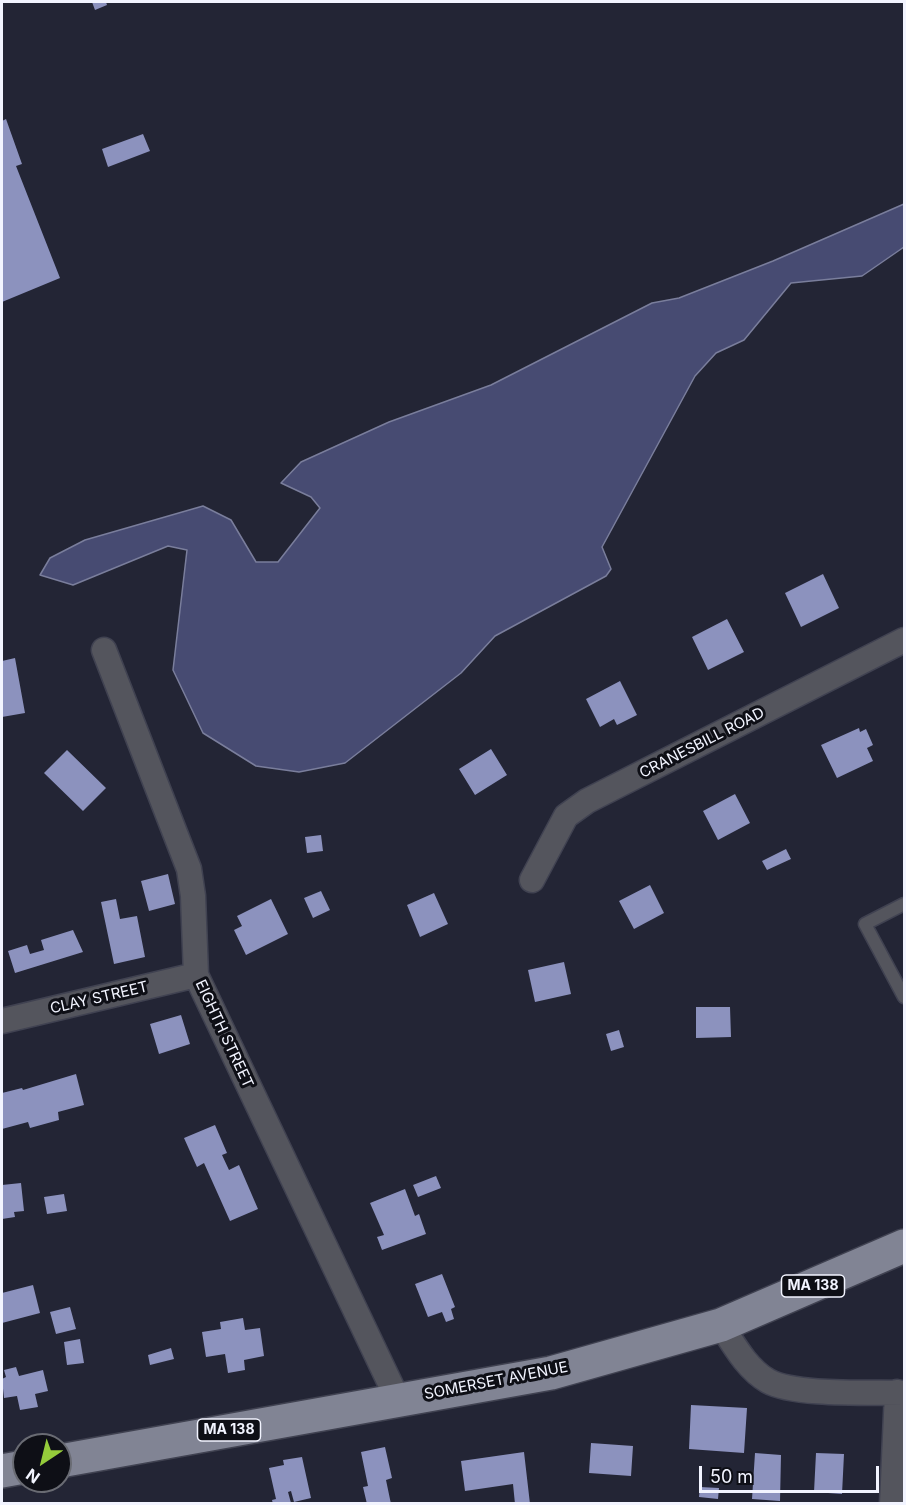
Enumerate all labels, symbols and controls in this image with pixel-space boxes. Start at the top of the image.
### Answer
street label: CRANESBILL ROAD [637,704,767,782]
street label: EIGHTH STREET [191,977,257,1091]
street label: CLAY STREET [48,978,150,1018]
road number: MA 138 [782,1275,844,1297]
street label: SOMERSET AVENUE [423,1358,569,1404]
road number: MA 138 [198,1419,260,1441]
north arrow [12,1433,72,1493]
scale bar [702,1454,882,1492]
text: N [22,1464,44,1488]
text: 50 m [710,1466,753,1487]

